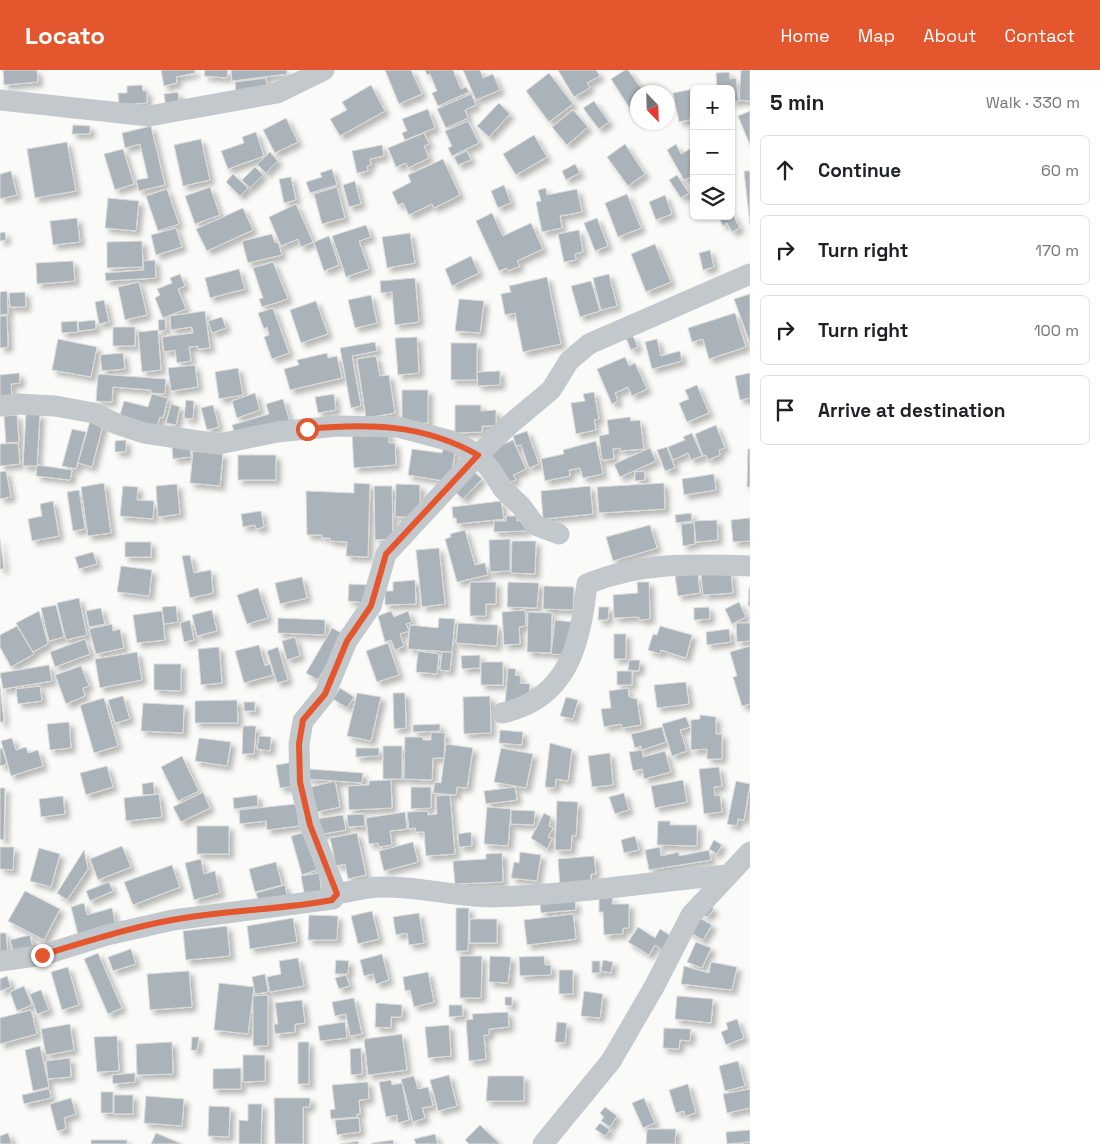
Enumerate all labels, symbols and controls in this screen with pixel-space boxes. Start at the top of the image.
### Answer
text: Locato [25,20,105,51]
text: Home [781,24,830,47]
text: Map [858,24,895,47]
text: About [923,24,977,47]
text: Contact [1005,24,1075,47]
north arrow [630,85,675,130]
map controls [690,85,735,220]
button: + [690,85,735,130]
text: 5 min [770,89,824,116]
text: Walk · 330 m [986,92,1080,113]
button: − [690,130,735,175]
icon: ahead [771,156,799,184]
text: Continue [818,158,901,183]
text: 60 m [1041,160,1079,181]
button: layers [690,175,735,220]
icon: right [771,236,799,264]
text: Turn right [818,238,908,263]
text: 170 m [1035,240,1079,261]
icon: right [771,316,799,344]
text: Turn right [818,318,908,343]
text: 100 m [1034,320,1079,341]
icon: arrive [771,396,799,424]
text: Arrive at destination [818,398,1006,423]
route start [296,418,319,441]
route end [31,944,54,967]

